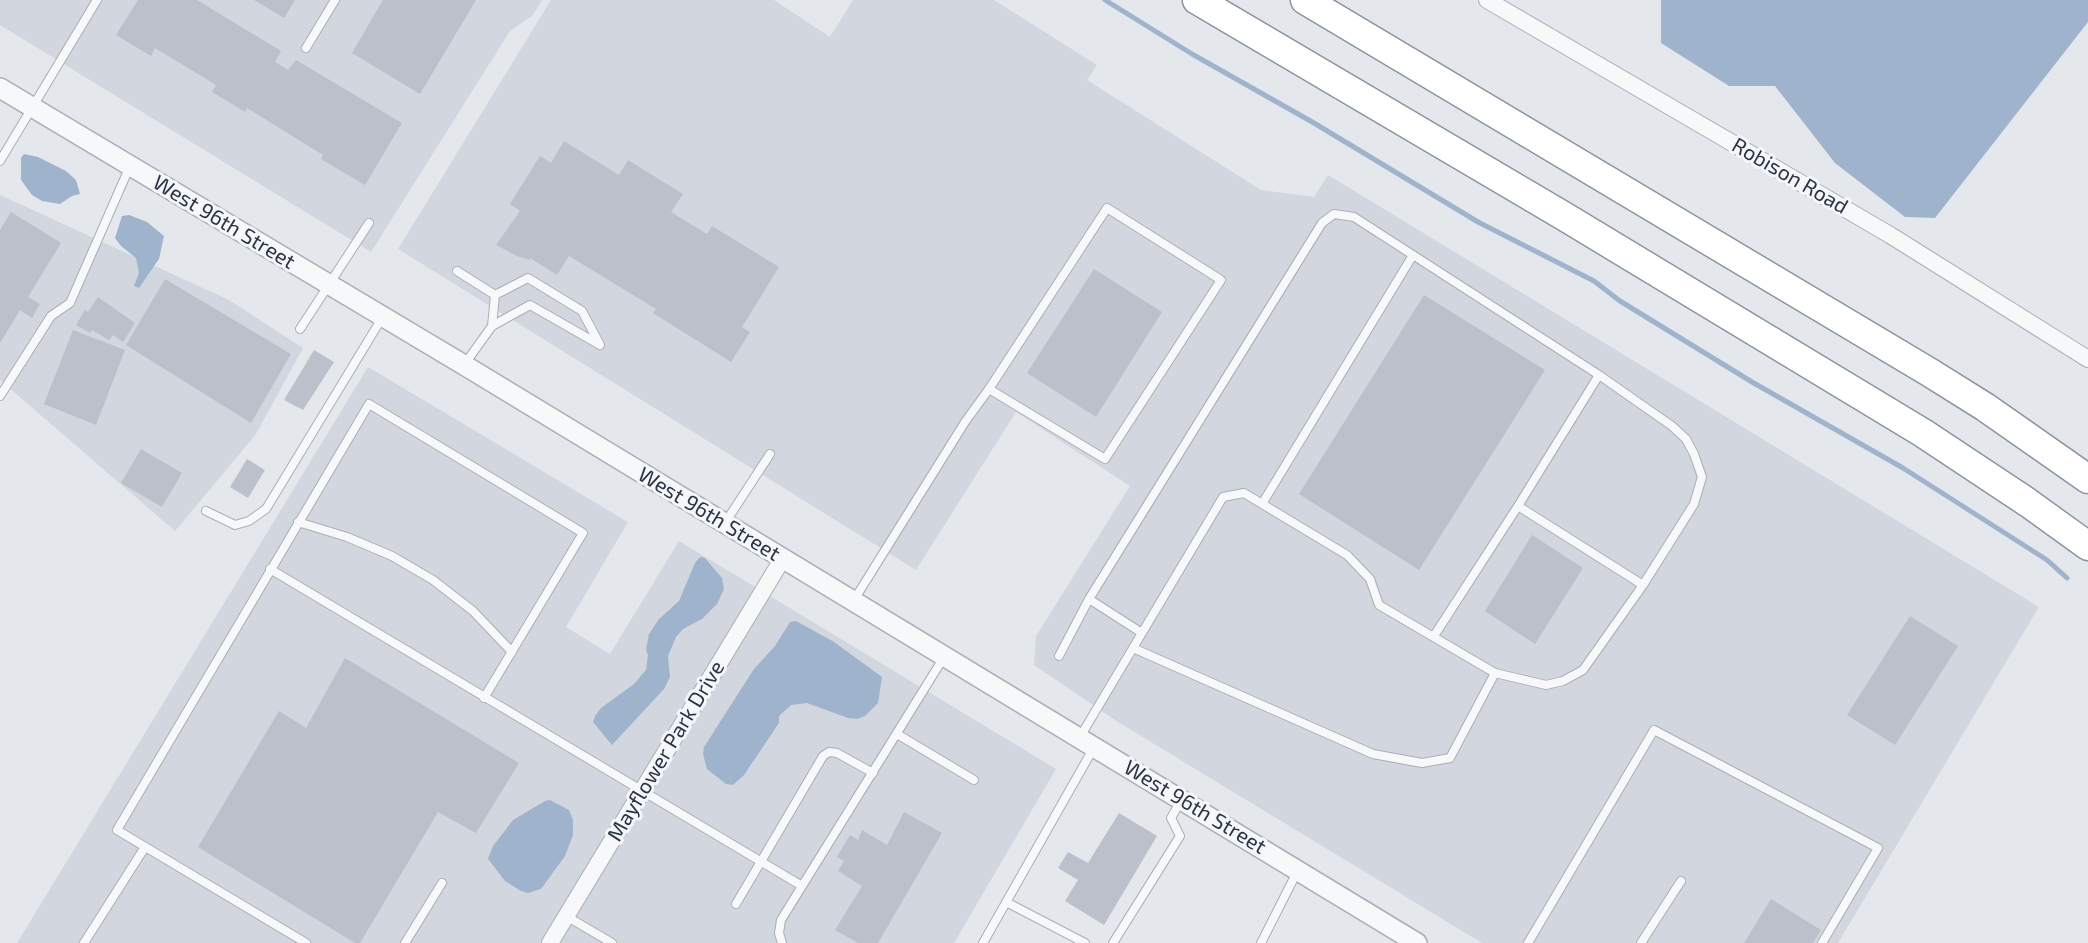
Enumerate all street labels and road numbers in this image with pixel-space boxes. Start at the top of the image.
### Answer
street label: Robison Road [1727,133,1853,219]
street label: West 96th Street [148,170,300,274]
street label: West 96th Street [633,462,785,566]
street label: Mayflower Park Drive [602,656,730,846]
street label: West 96th Street [1119,755,1271,859]

